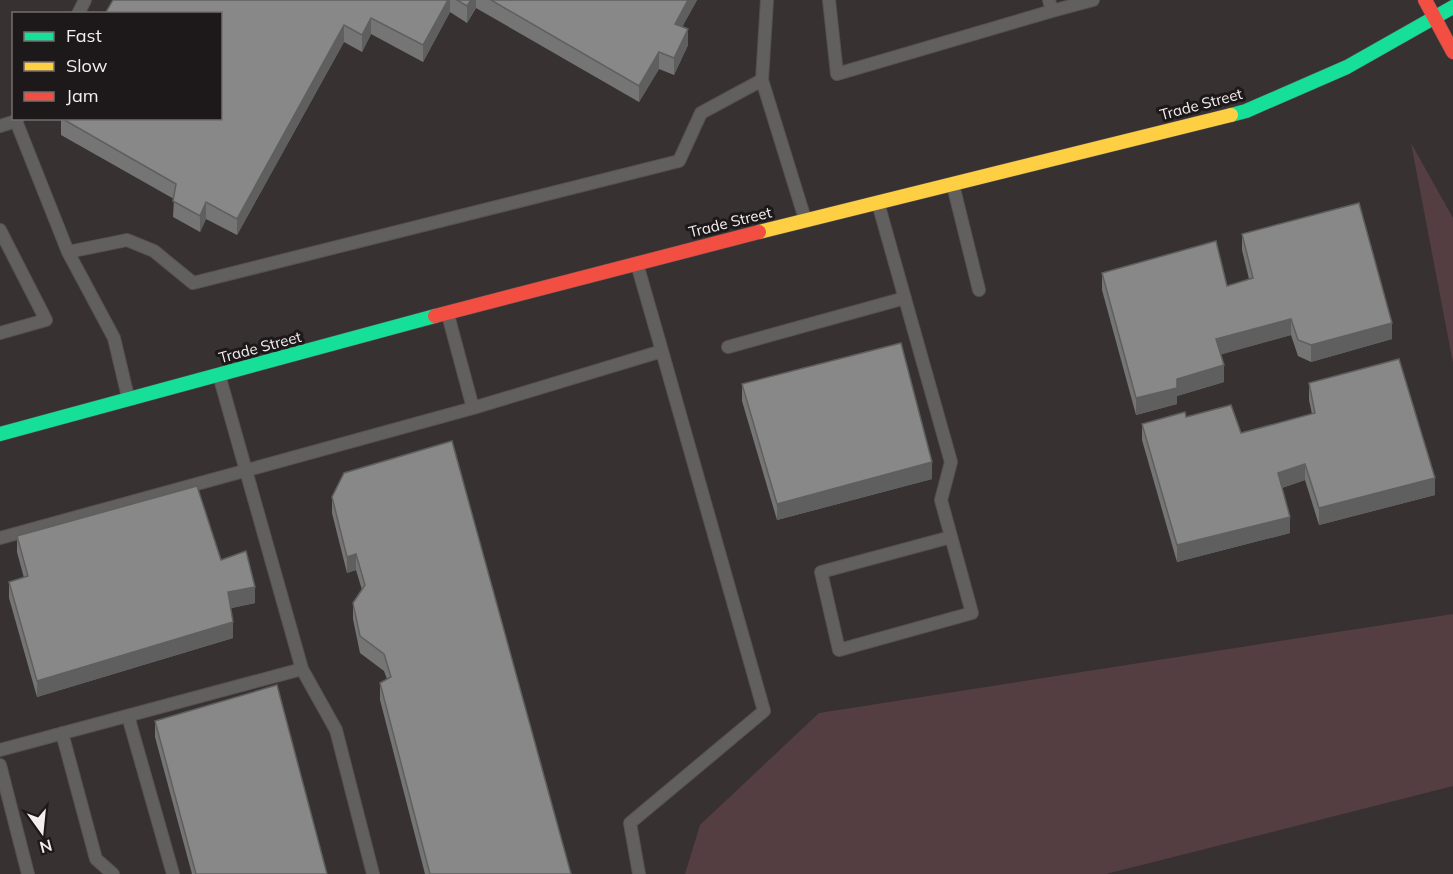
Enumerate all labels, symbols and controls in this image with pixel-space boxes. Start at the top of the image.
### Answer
legend [12,12,222,120]
text: Fast [66,24,102,47]
text: Slow [66,54,108,77]
text: Jam [66,84,99,107]
street label: Trade Street [1158,84,1244,124]
street label: Trade Street [687,203,773,241]
street label: Trade Street [217,327,303,367]
north arrow [12,802,72,862]
text: N [37,835,54,858]

